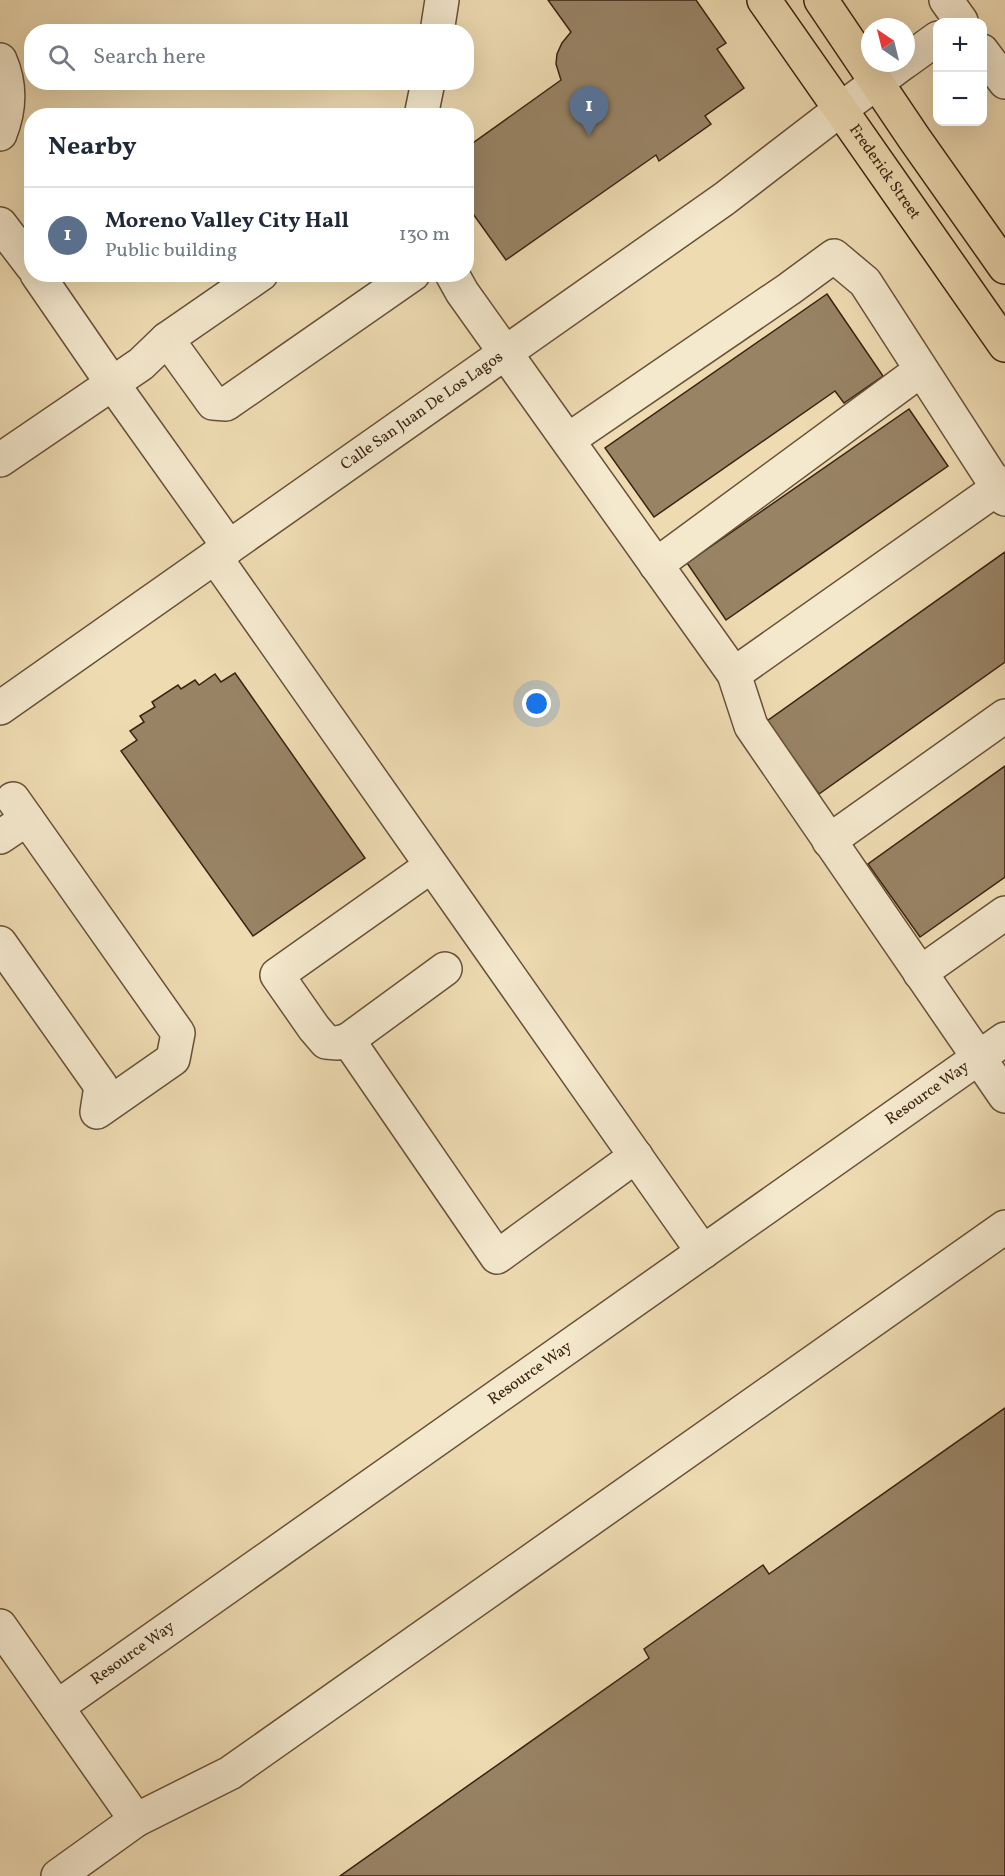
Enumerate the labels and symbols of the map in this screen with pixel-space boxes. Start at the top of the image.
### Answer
north arrow [861,18,915,72]
pin: 1 [570,86,608,136]
street label: Frederick Street [843,120,925,225]
street label: Calle San Juan De Los Lagos [336,346,508,476]
your location [522,689,551,718]
street label: Resource Way [881,1056,974,1131]
street label: Resource Way [484,1336,577,1411]
street label: Resource Way [87,1616,180,1691]

